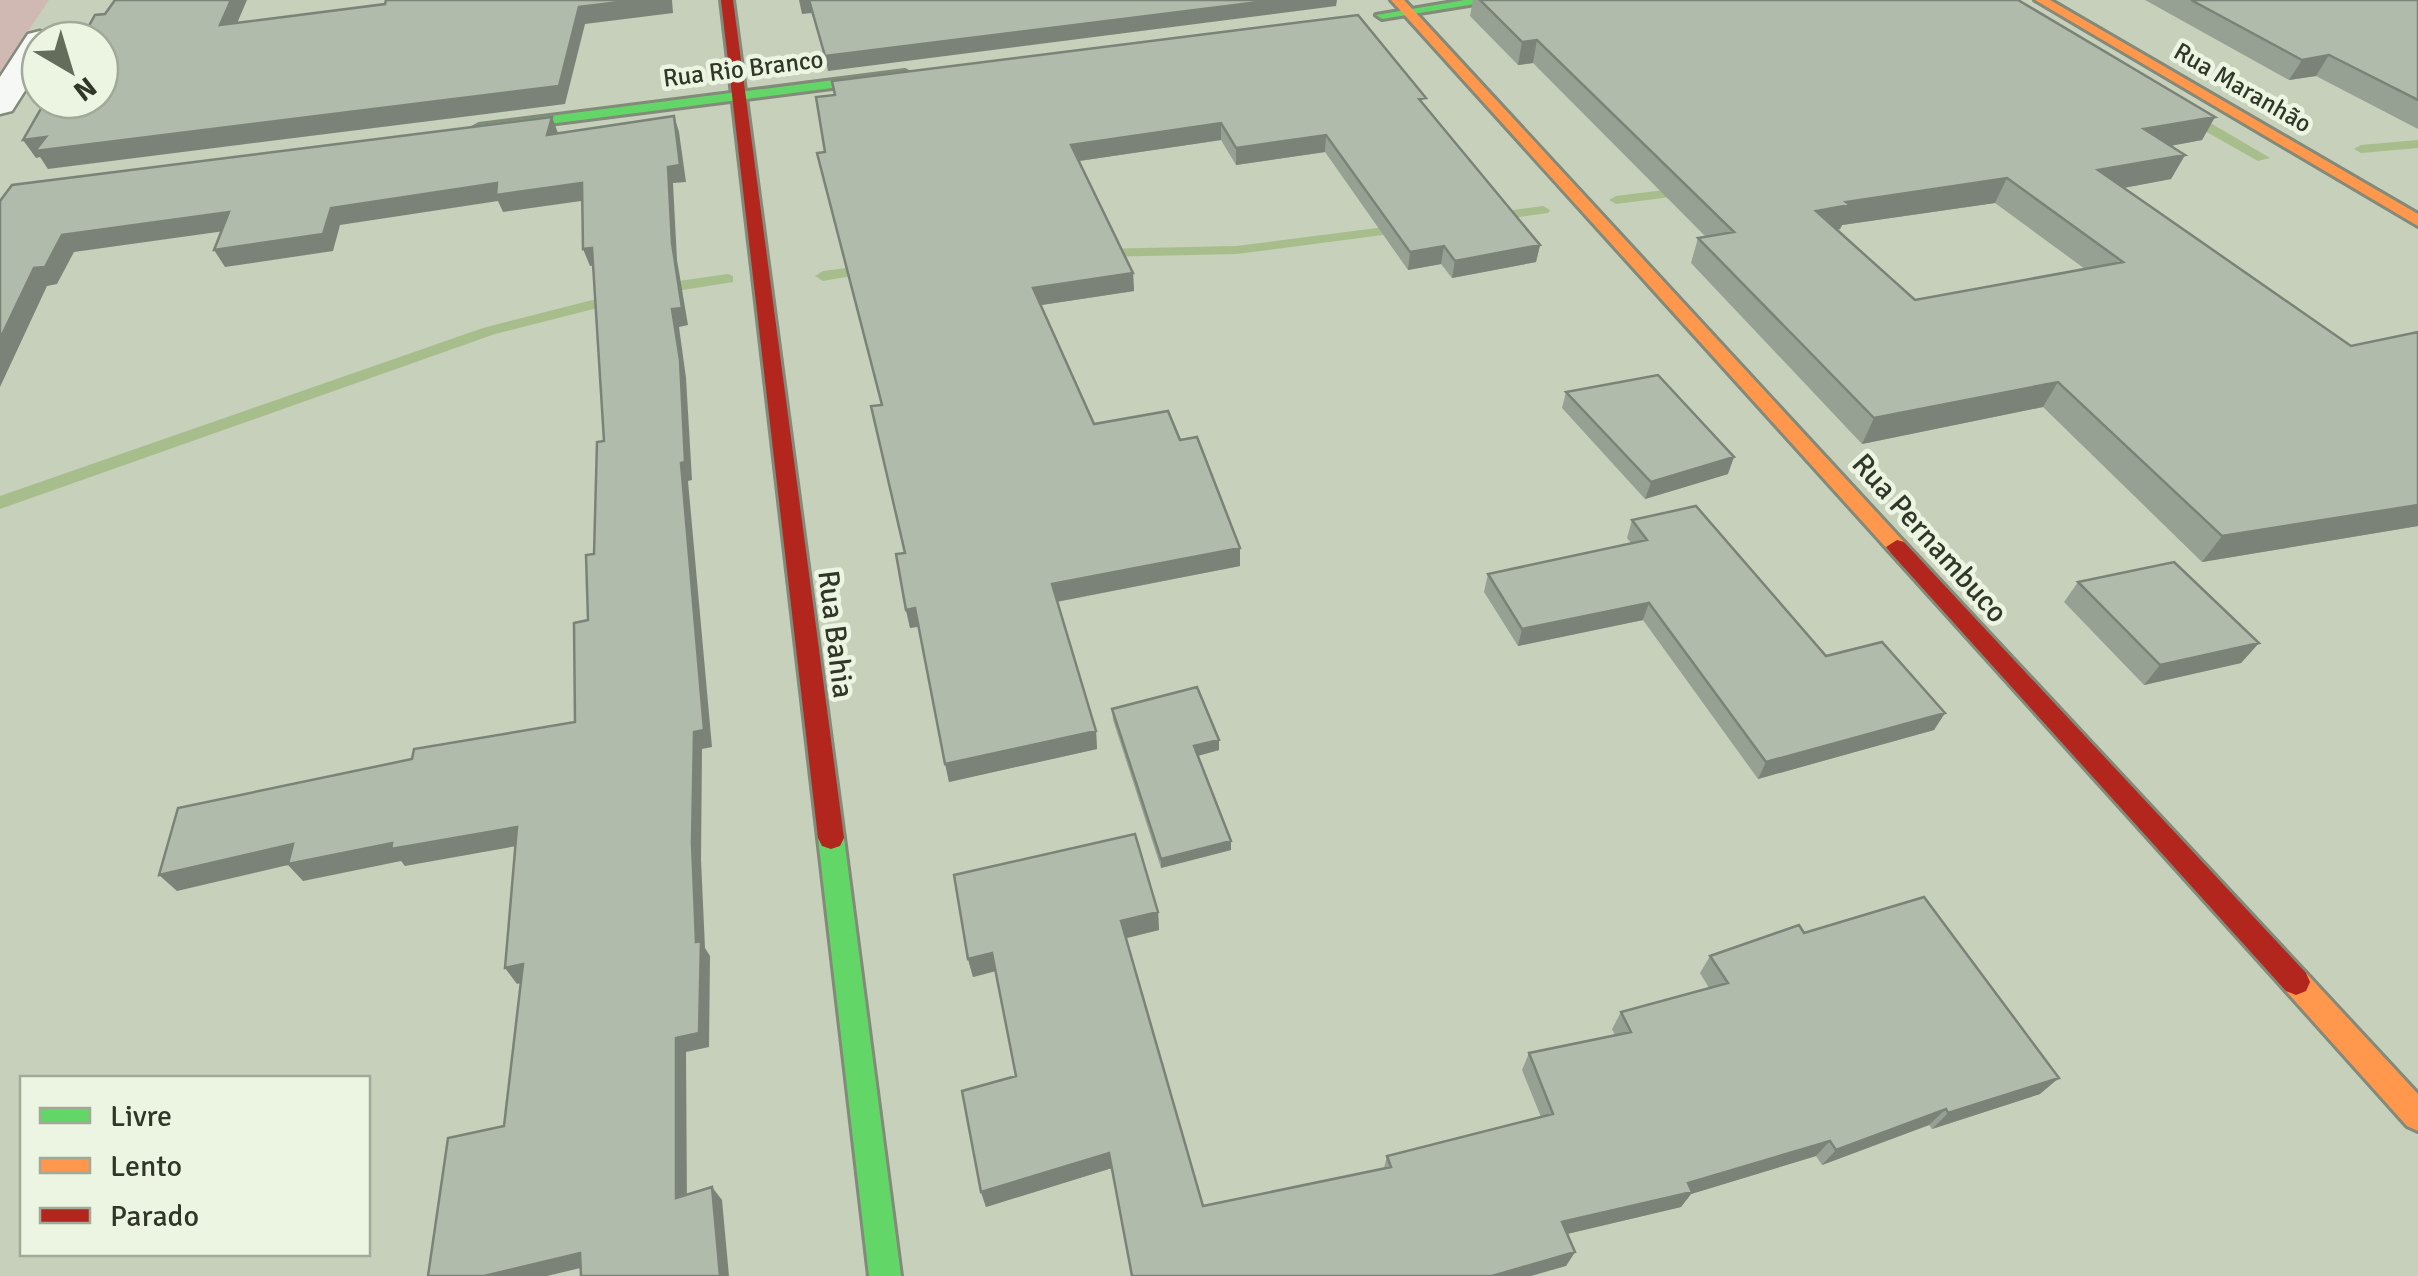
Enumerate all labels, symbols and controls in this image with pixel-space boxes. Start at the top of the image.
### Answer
north arrow [20,20,120,120]
street label: Rua Maranhão [2168,36,2317,139]
street label: Rua Rio Branco [661,43,825,94]
text: N [67,70,103,108]
street label: Rua Pernambuco [1844,446,2015,631]
street label: Rua Bahia [809,568,862,700]
legend [20,1076,370,1256]
text: Livre [110,1098,172,1135]
text: Lento [110,1148,182,1185]
text: Parado [110,1198,199,1235]

